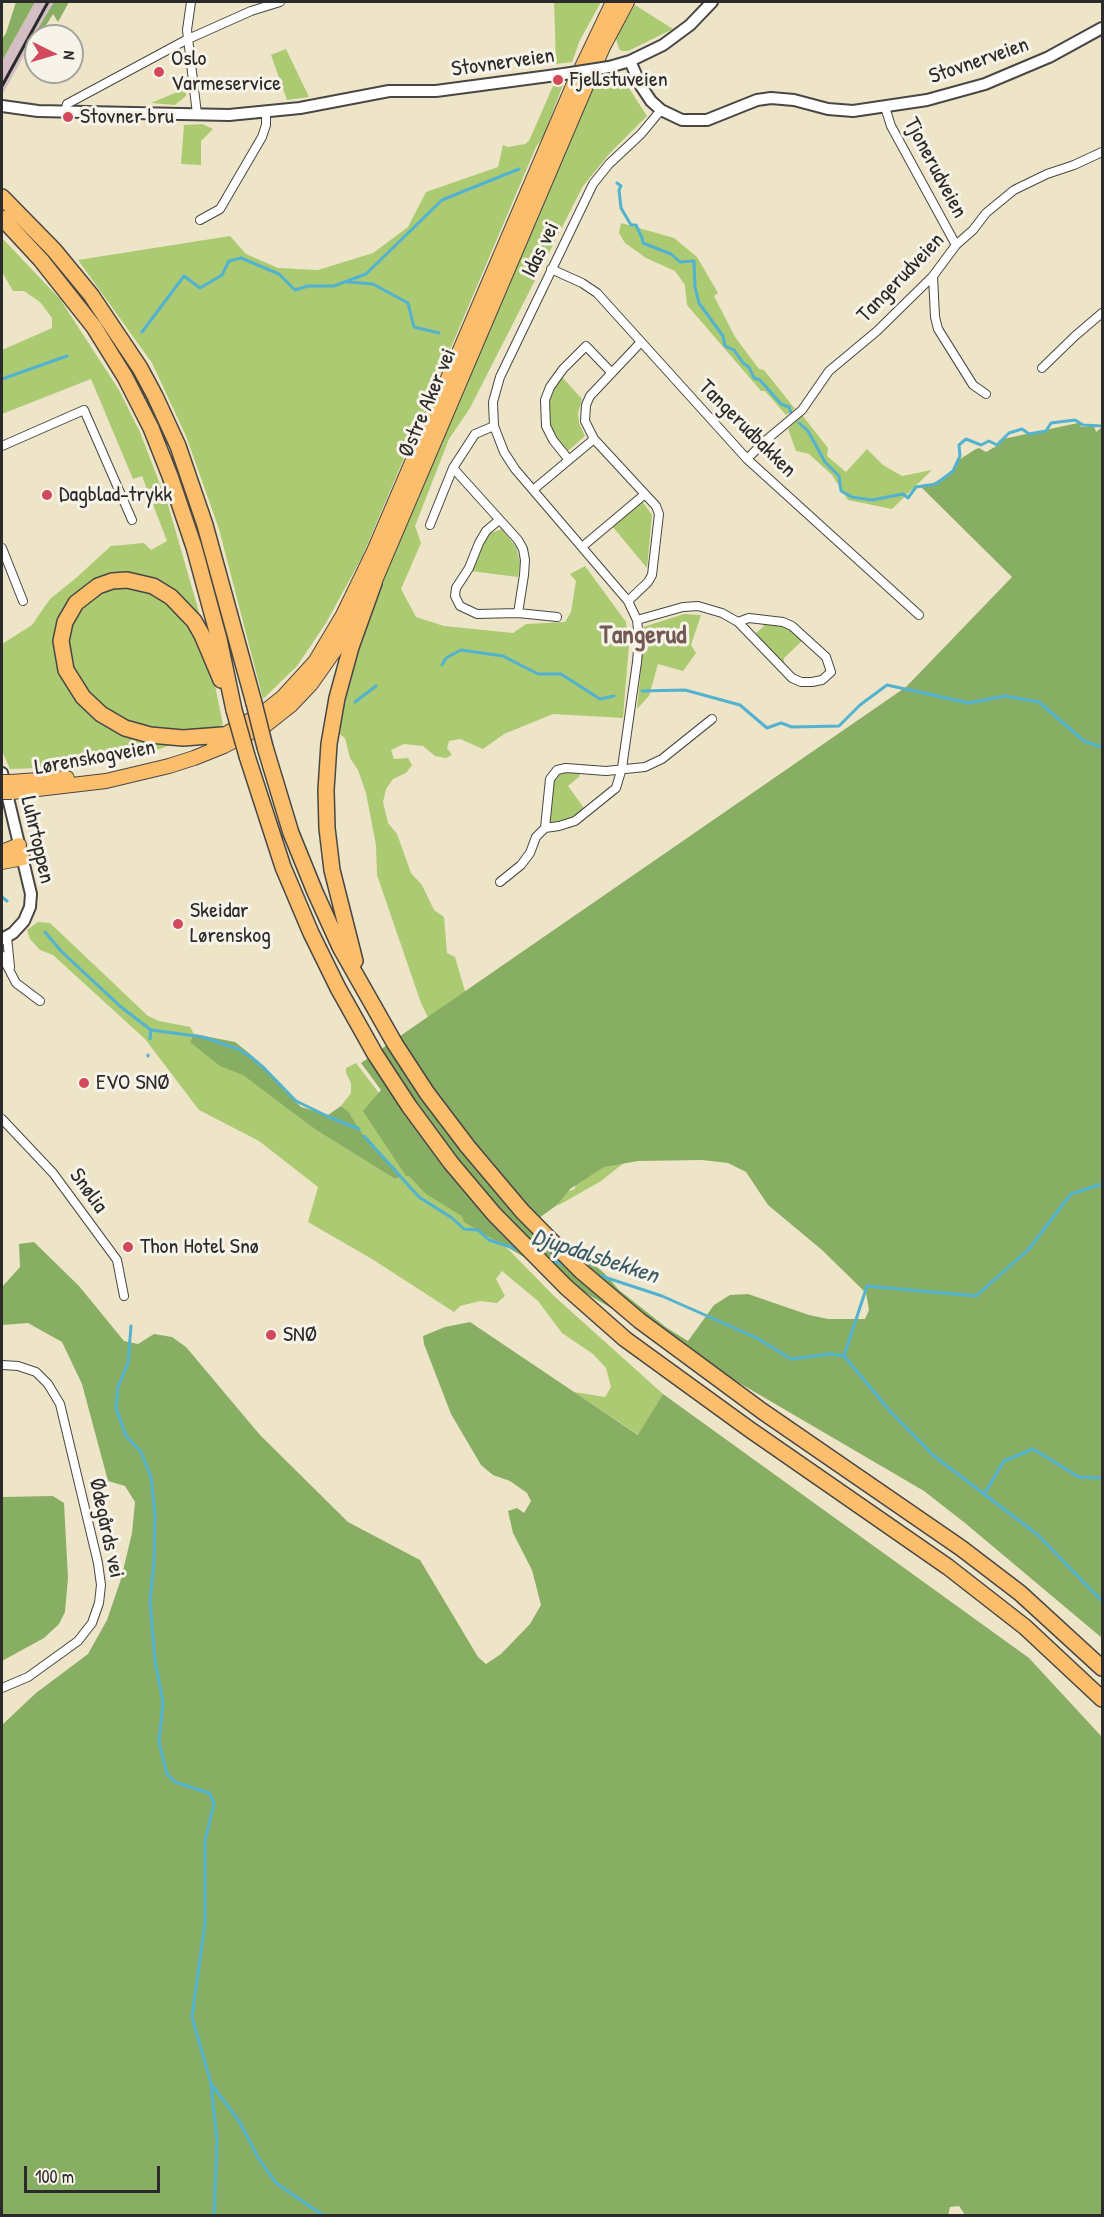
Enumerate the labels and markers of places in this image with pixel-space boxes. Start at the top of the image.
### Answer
place label: Oslo Varmeservice [171,46,281,98]
marker: Oslo Varmeservice [152,65,166,79]
place label: Fjellstuveien [570,67,668,93]
marker: Fjellstuveien [551,73,565,87]
place label: Stovner bru [80,104,174,130]
marker: Stovner bru [61,110,75,124]
place label: Dagblad-trykk [59,482,172,508]
marker: Dagblad-trykk [40,488,54,502]
place label: Skeidar Lørenskog [190,898,271,950]
marker: Skeidar Lørenskog [171,917,185,931]
place label: EVO SNØ [96,1070,170,1096]
marker: EVO SNØ [77,1076,91,1090]
place label: Thon Hotel Snø [140,1234,259,1260]
marker: Thon Hotel Snø [121,1240,135,1254]
place label: SNØ [283,1322,317,1348]
marker: SNØ [264,1328,278,1342]

